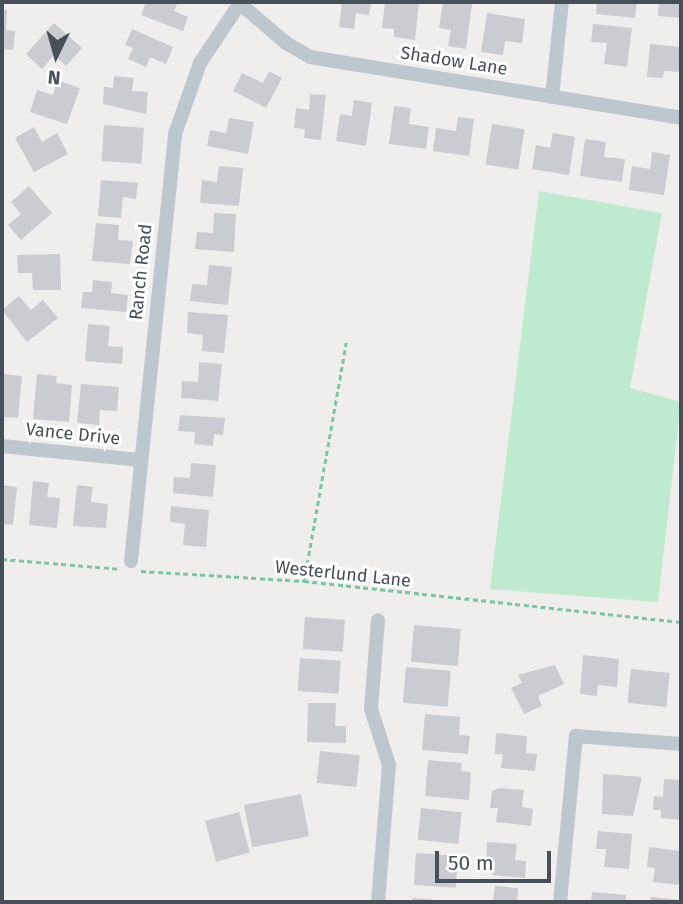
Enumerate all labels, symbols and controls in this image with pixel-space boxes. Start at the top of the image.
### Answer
north arrow [21,21,91,91]
street label: Shadow Lane [399,42,509,80]
text: N [47,65,61,89]
street label: Ranch Road [125,223,157,321]
street label: Vance Drive [25,418,121,450]
street label: Westerlund Lane [274,556,412,592]
scale bar [438,838,554,882]
text: 50 m [448,850,494,876]

